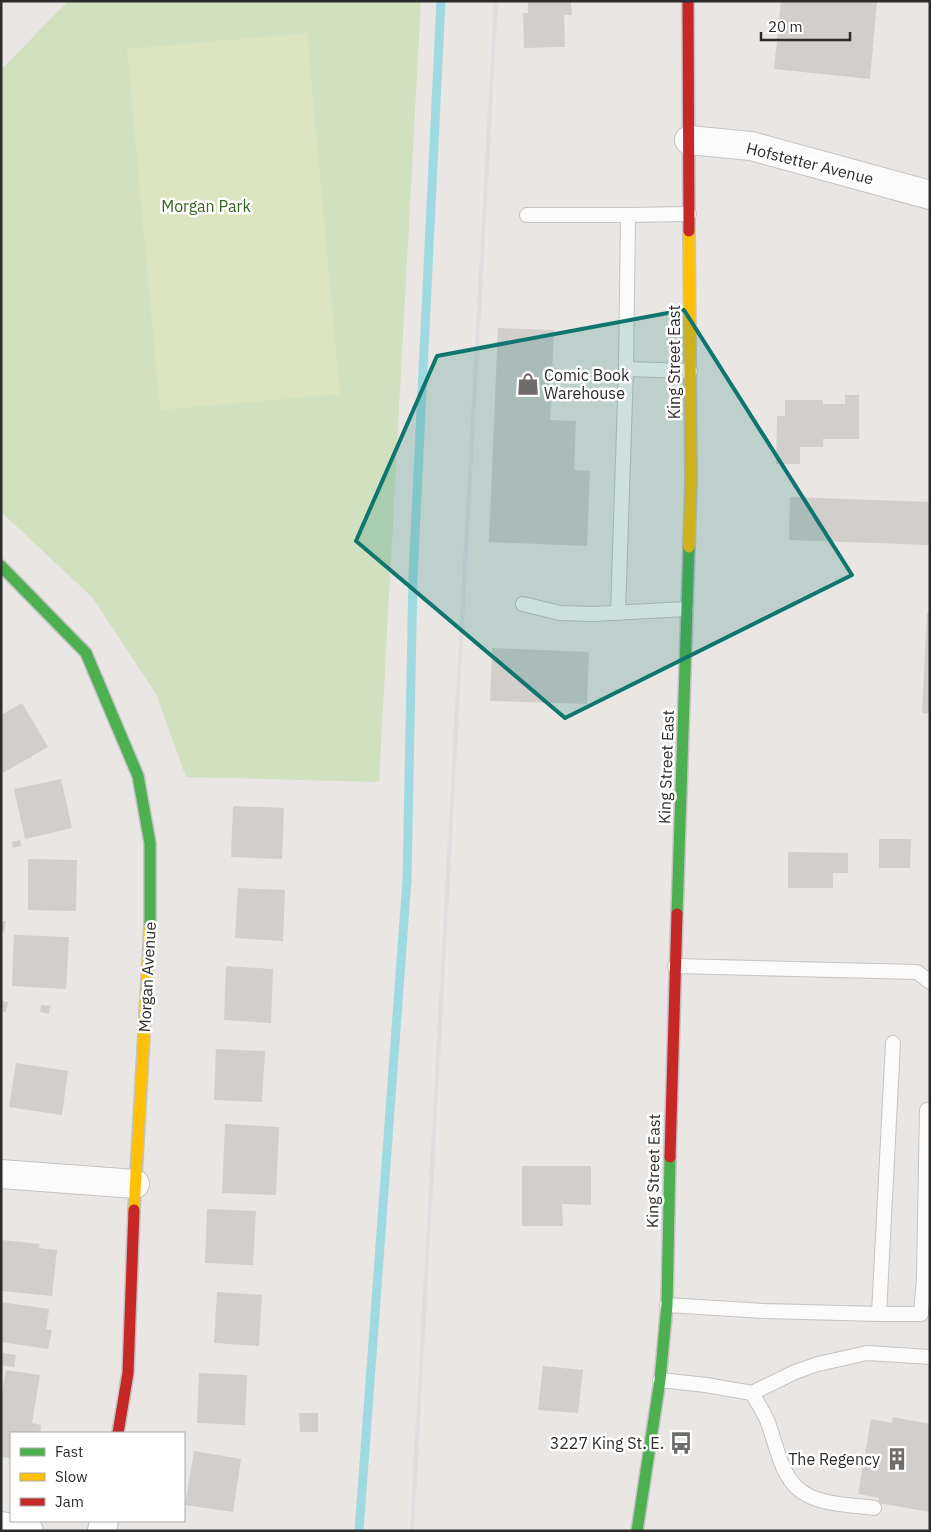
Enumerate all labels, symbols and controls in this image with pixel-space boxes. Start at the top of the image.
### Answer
scale bar [761,10,850,42]
text: 20 m [768,17,803,36]
street label: Hofstetter Avenue [744,138,876,189]
park label: Morgan Park [161,196,251,216]
street label: King Street East [664,305,684,419]
place label: Comic Book Warehouse [544,365,630,403]
shop icon: Comic Book Warehouse [515,371,541,397]
street label: King Street East [654,710,678,824]
street label: Morgan Avenue [134,921,160,1033]
street label: King Street East [642,1114,664,1228]
bus stop icon: 3227 King St. E. [668,1430,694,1456]
legend [10,1432,185,1522]
place label: 3227 King St. E. [550,1433,664,1453]
text: Fast [55,1442,83,1461]
building icon: The Regency [884,1446,910,1472]
place label: The Regency [788,1449,880,1469]
text: Slow [55,1467,88,1486]
text: Jam [55,1492,84,1511]

